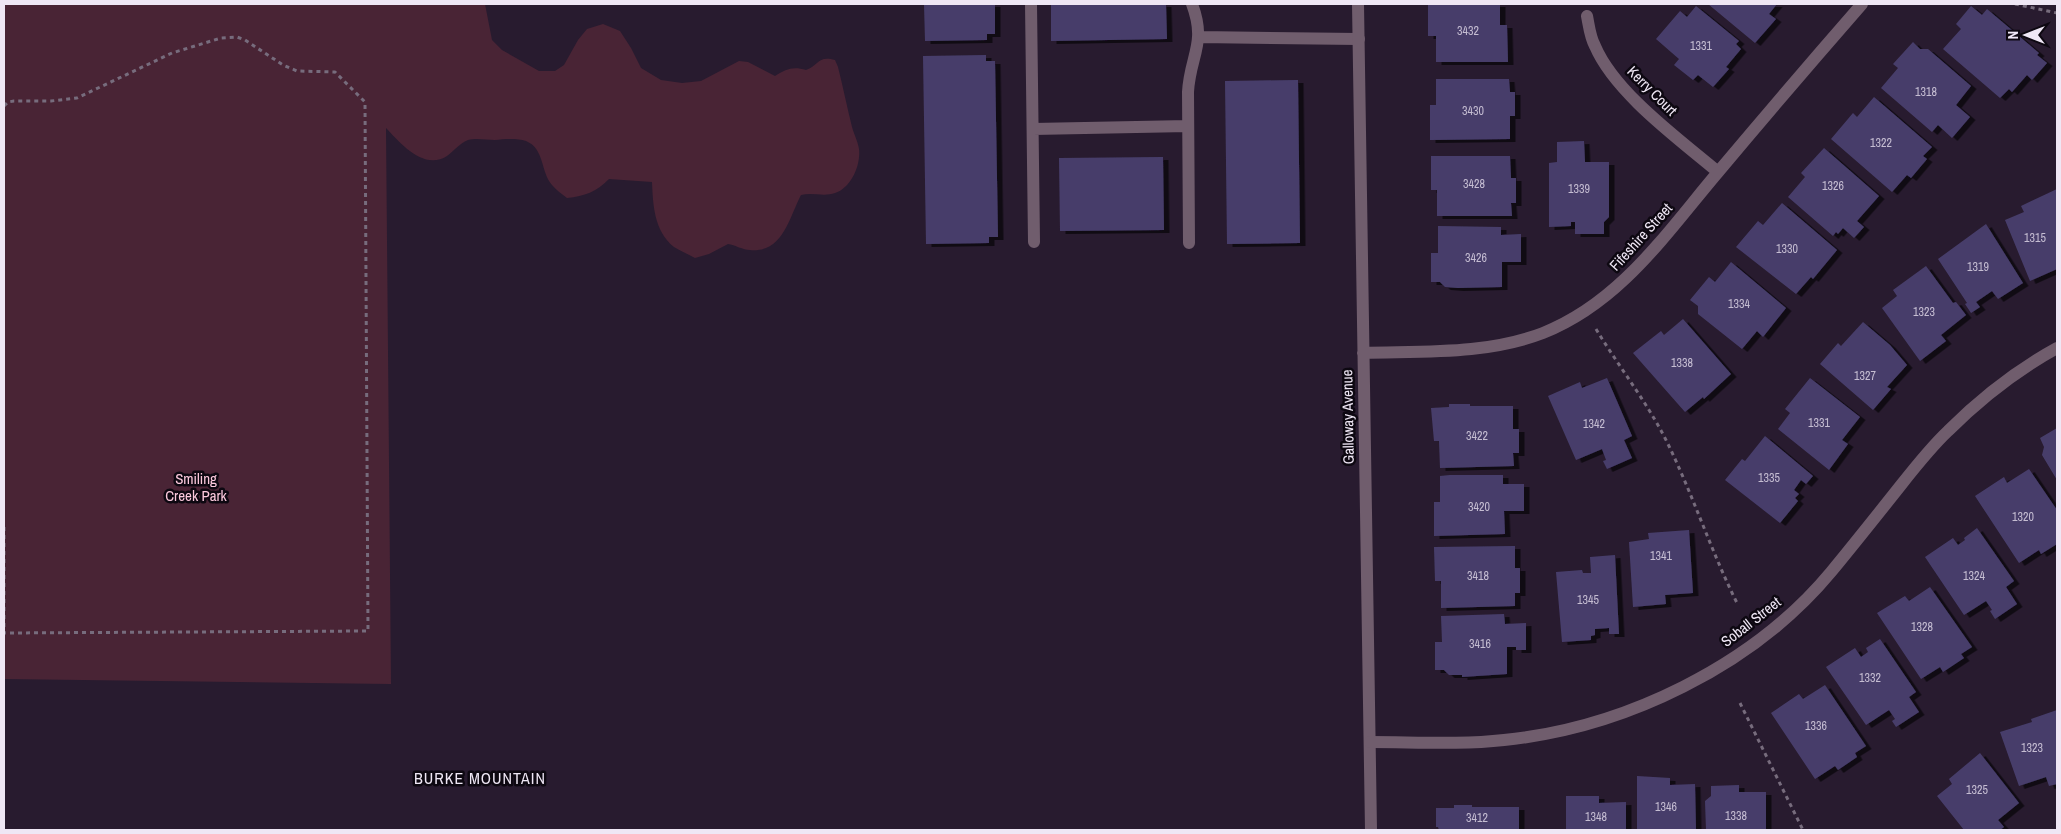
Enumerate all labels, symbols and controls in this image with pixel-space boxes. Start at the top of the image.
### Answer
north arrow [2001,10,2051,60]
house number: 3432 [1457,23,1479,39]
text: N [2004,31,2022,39]
house number: 1331 [1690,38,1712,54]
street label: Kerry Court [1623,61,1682,121]
house number: 1318 [1915,84,1937,100]
house number: 3430 [1462,103,1484,119]
house number: 1322 [1870,135,1892,151]
house number: 3428 [1463,176,1485,192]
house number: 1326 [1822,178,1844,194]
house number: 1339 [1568,181,1590,197]
street label: Fifeshire Street [1604,198,1677,275]
house number: 1315 [2024,230,2046,246]
house number: 1330 [1776,241,1798,257]
house number: 3426 [1465,250,1487,266]
house number: 1319 [1967,259,1989,275]
house number: 1334 [1728,296,1750,312]
house number: 1323 [1913,304,1935,320]
house number: 1338 [1671,355,1693,371]
house number: 1327 [1854,368,1876,384]
street label: Galloway Avenue [1336,369,1359,465]
house number: 1331 [1808,415,1830,431]
house number: 1342 [1583,416,1605,432]
house number: 3422 [1466,428,1488,444]
park label: Smiling Creek Park [165,468,228,506]
house number: 1335 [1758,470,1780,486]
house number: 3420 [1468,499,1490,515]
house number: 1320 [2012,509,2034,525]
house number: 1341 [1650,548,1672,564]
house number: 3418 [1467,568,1489,584]
house number: 1324 [1963,568,1985,584]
street label: Soball Street [1716,591,1785,652]
house number: 1345 [1577,592,1599,608]
house number: 1328 [1911,619,1933,635]
house number: 3416 [1469,636,1491,652]
house number: 1332 [1859,670,1881,686]
house number: 1336 [1805,718,1827,734]
house number: 1323 [2021,740,2043,756]
district label: BURKE MOUNTAIN [414,767,546,789]
house number: 1325 [1966,782,1988,798]
house number: 1346 [1655,799,1677,815]
house number: 1338 [1725,808,1747,824]
house number: 1348 [1585,809,1607,825]
house number: 3412 [1466,810,1488,826]

